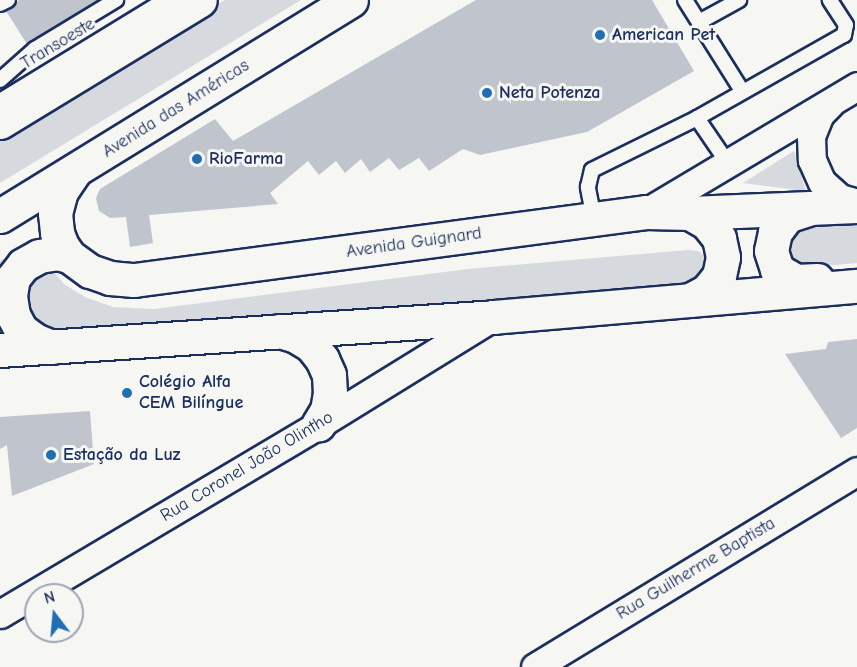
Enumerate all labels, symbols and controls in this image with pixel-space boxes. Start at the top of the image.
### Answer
street label: Transoeste [17,13,99,75]
place label: American Pet [612,24,715,46]
marker: American Pet [593,28,607,42]
street label: Avenida das Américas [99,55,253,163]
place label: Neta Potenza [499,82,600,104]
marker: Neta Potenza [480,86,494,100]
place label: RioFarma [209,148,284,170]
marker: RioFarma [190,152,204,166]
street label: Avenida Guignard [345,223,483,263]
place label: Colégio Alfa CEM Bilíngue [139,372,243,415]
marker: Colégio Alfa CEM Bilíngue [120,386,134,400]
street label: Rua Coronel João Olintho [157,407,337,527]
place label: Estação da Luz [63,444,180,466]
marker: Estação da Luz [44,448,58,462]
street label: Rua Guilherme Baptista [613,513,779,625]
north arrow [24,583,84,643]
text: N [42,588,57,608]

